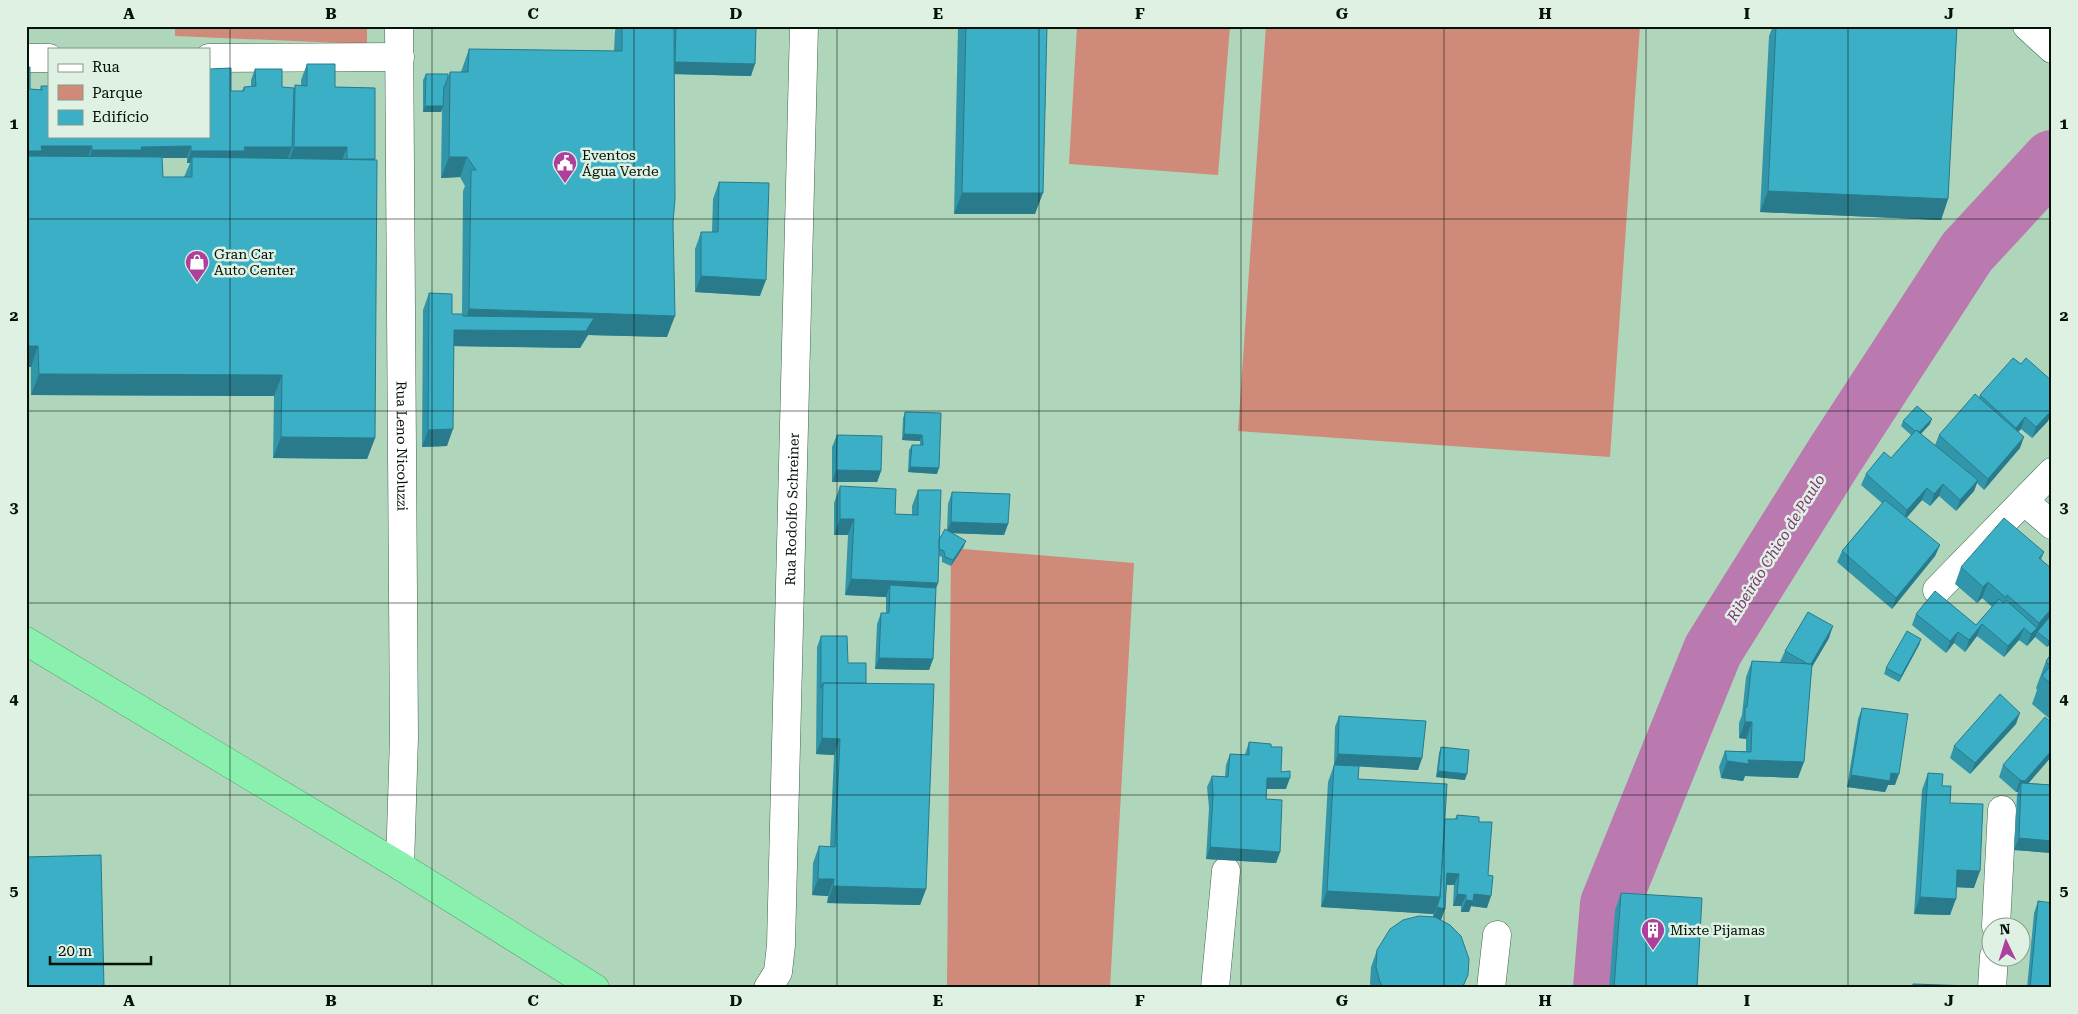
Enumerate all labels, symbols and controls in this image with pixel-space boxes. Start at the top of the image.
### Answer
text: A [123,4,135,23]
text: B [325,4,337,23]
text: C [527,4,539,23]
text: D [730,4,743,23]
text: E [933,4,943,23]
text: F [1135,4,1145,23]
text: G [1336,4,1349,23]
text: H [1538,4,1552,23]
text: I [1744,4,1750,23]
text: J [1944,4,1954,23]
legend [48,48,210,138]
text: Rua [92,58,120,76]
text: Parque [92,84,143,102]
text: Edifício [92,108,149,126]
text: 1 [10,114,19,133]
text: 1 [2060,114,2069,133]
place label: Eventos Água Verde [582,147,659,179]
public building icon: Eventos Água Verde [552,150,578,184]
place label: Gran Car Auto Center [214,246,295,278]
shop icon: Gran Car Auto Center [184,249,210,283]
text: 2 [10,306,19,325]
text: 2 [2060,306,2069,325]
street label: Rua Leno Nicoluzzi [393,381,410,512]
street label: Rua Rodolfo Schreiner [782,432,802,586]
water label: Ribeirão Chico de Paulo [1723,471,1829,626]
text: 3 [10,498,19,517]
text: 3 [2060,498,2069,517]
text: 4 [10,689,19,708]
text: 4 [2060,689,2069,708]
text: 5 [10,881,19,900]
text: 5 [2060,881,2069,900]
north arrow [1980,916,2030,966]
building icon: Mixte Pijamas [1640,917,1666,951]
text: N [1999,921,2011,937]
place label: Mixte Pijamas [1670,922,1765,938]
scale bar [50,934,151,966]
text: 20 m [58,942,93,960]
text: A [123,991,135,1010]
text: B [325,991,337,1010]
text: C [527,991,539,1010]
text: D [730,991,743,1010]
text: E [933,991,943,1010]
text: F [1135,991,1145,1010]
text: G [1336,991,1349,1010]
text: H [1538,991,1552,1010]
text: I [1744,991,1750,1010]
text: J [1944,991,1954,1010]

